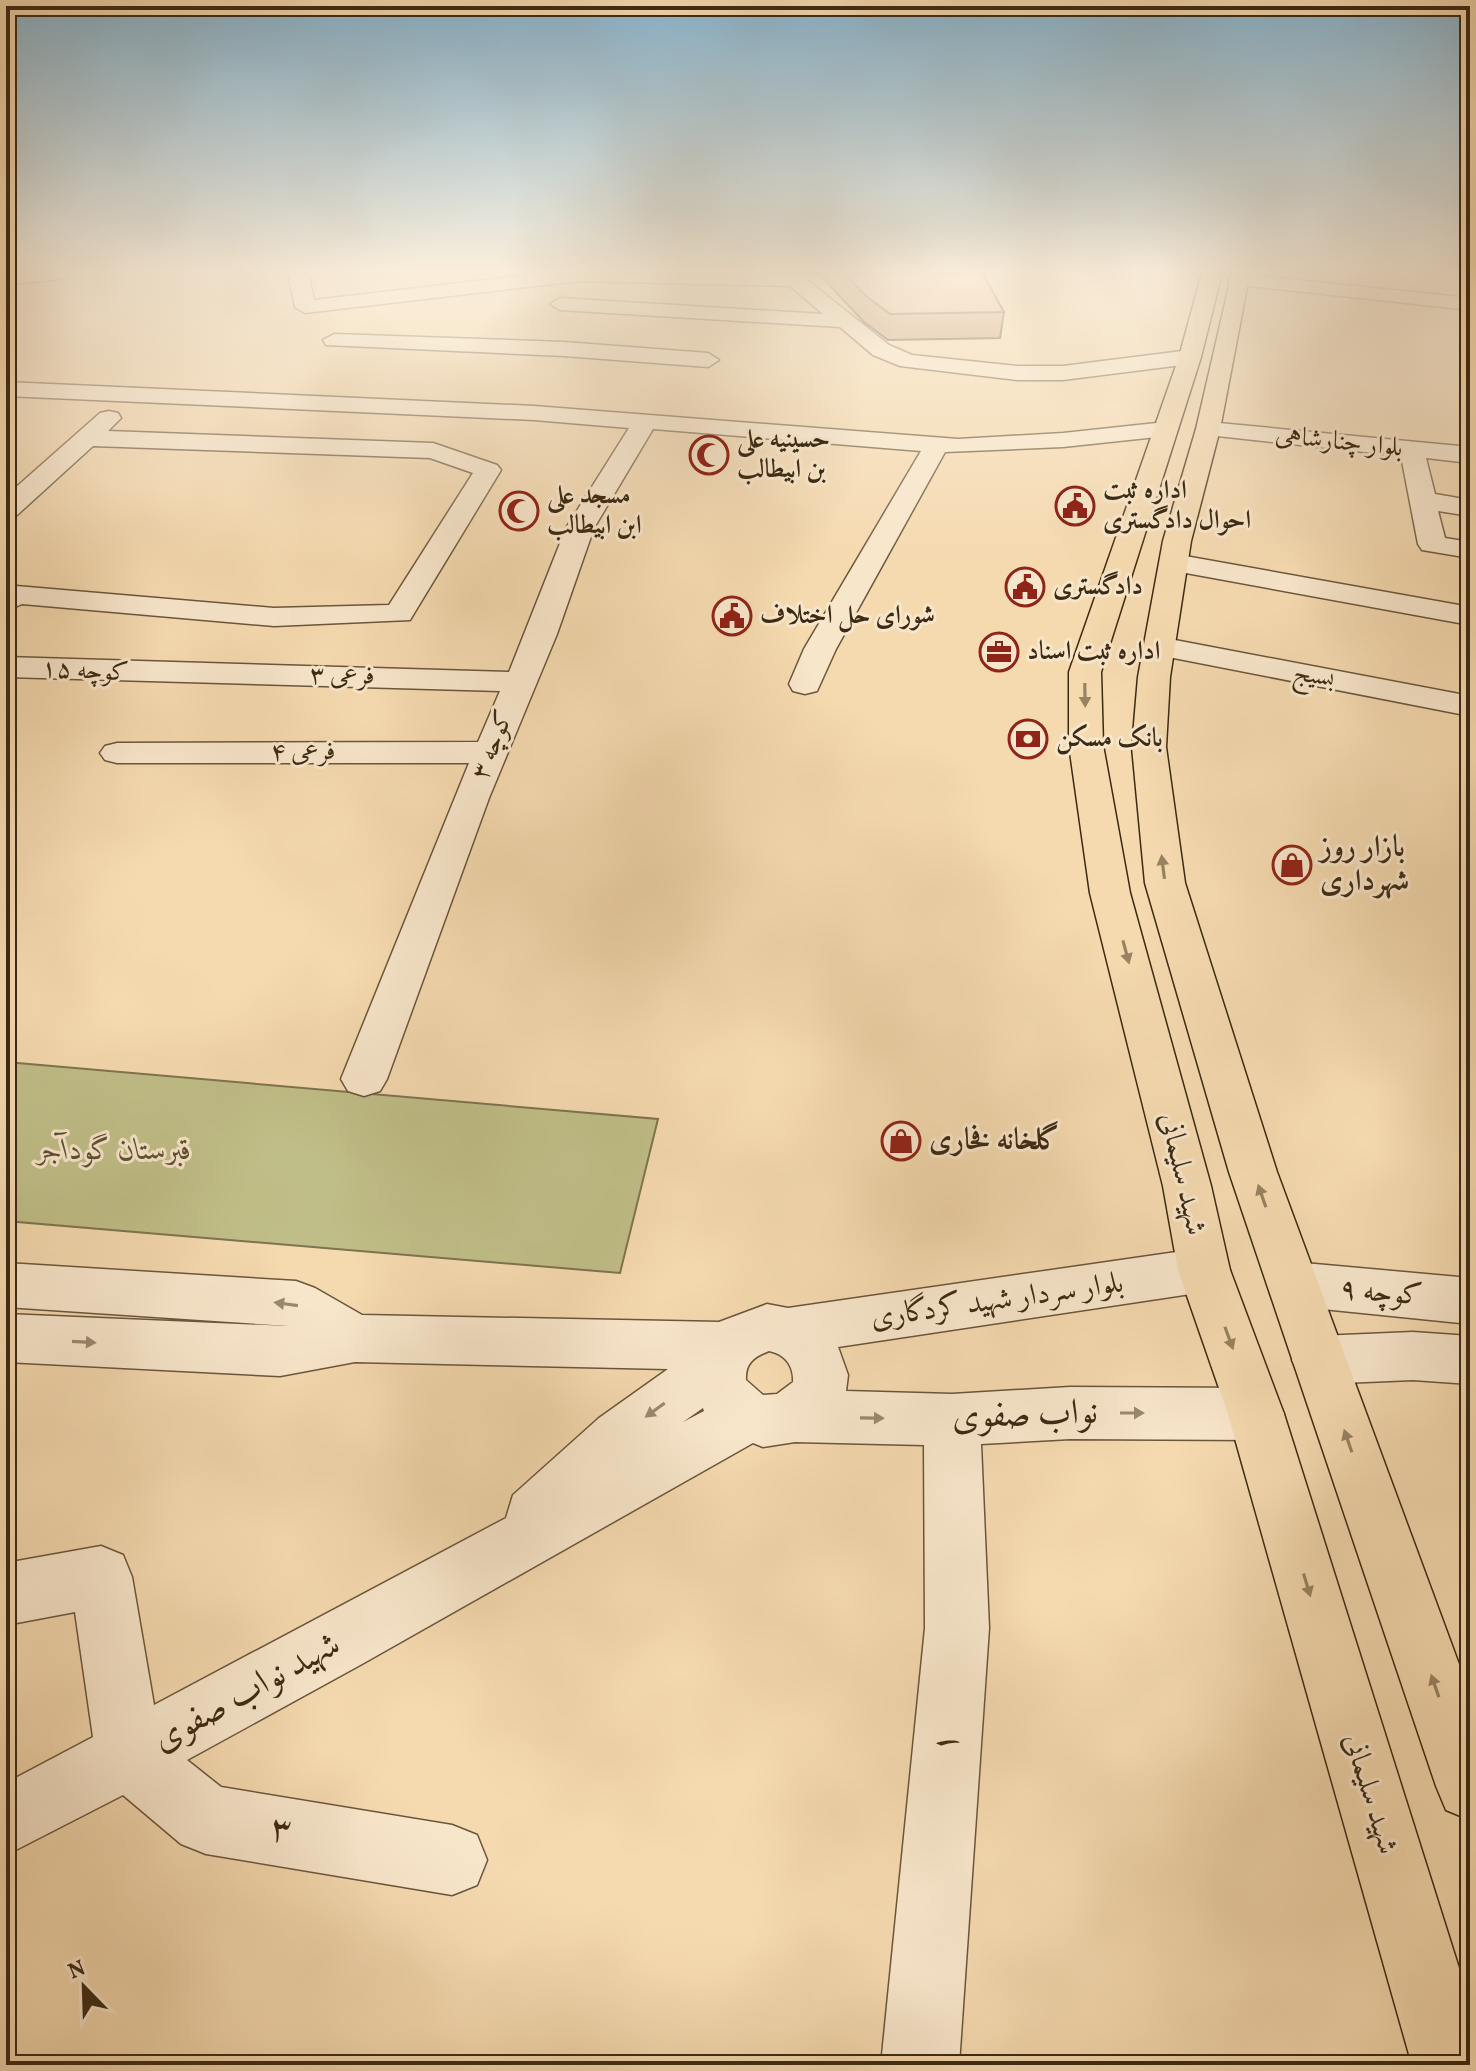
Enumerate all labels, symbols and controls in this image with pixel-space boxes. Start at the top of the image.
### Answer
street label: بلوار چنارشاهی [1273,417,1405,467]
place label: حسینیه علی بن ابیطالب [736,422,830,488]
mosque icon: حسینیه علی بن ابیطالب [688,434,730,476]
place label: اداره ثبت احوال دادگستری [1103,473,1251,539]
place label: مسجد علی ابن ابیطالب [546,478,642,544]
public building icon: اداره ثبت احوال دادگستری [1054,485,1096,527]
mosque icon: مسجد علی ابن ابیطالب [498,490,540,532]
public building icon: دادگستری [1004,566,1046,608]
place label: دادگستری [1053,569,1143,605]
public building icon: شورای حل اختلاف [711,595,753,637]
place label: شورای حل اختلاف [760,598,935,634]
office icon: اداره ثبت اسناد [978,631,1020,673]
place label: اداره ثبت اسناد [1027,634,1160,670]
street label: کوچه ۱۵ [40,651,130,691]
street label: بسیج [1289,654,1338,702]
street label: فرعی ۳ [309,657,375,695]
one-way arrow [1079,683,1091,708]
street label: کوچه ۳ [463,705,523,785]
bank icon: بانک مسکن [1007,718,1049,760]
place label: بانک مسکن [1056,721,1163,757]
street label: فرعی ۴ [271,734,335,770]
place label: بازار روز شهرداری [1317,827,1409,903]
shop icon: بازار روز شهرداری [1271,844,1313,886]
one-way arrow [1156,854,1169,879]
one-way arrow [1120,939,1132,964]
street label: شهید سلیمانی [1148,1109,1216,1239]
shop icon: گلخانه فخاری [880,1120,922,1162]
place label: گلخانه فخاری [929,1120,1060,1162]
park label: قبرستان گودآجر [34,1130,192,1172]
one-way arrow [1255,1184,1267,1208]
street label: بلوار سردار شهید کردگاری [868,1262,1126,1340]
street label: کوچه ۹ [1338,1268,1424,1318]
one-way arrow [273,1297,298,1310]
one-way arrow [1223,1326,1235,1350]
one-way arrow [72,1336,97,1349]
street label: نواب صفوی [951,1388,1099,1444]
one-way arrow [644,1402,665,1417]
one-way arrow [1120,1407,1145,1419]
one-way arrow [860,1412,885,1424]
one-way arrow [1341,1429,1354,1453]
one-way arrow [1301,1574,1314,1598]
street label: شهید نواب صفوی [144,1621,350,1765]
one-way arrow [1428,1674,1440,1698]
street label: شهید سلیمانی [1332,1728,1408,1860]
street label: ۱ [921,1730,973,1756]
street label: ۳ [266,1805,296,1857]
north arrow [44,1947,124,2027]
text: N [64,1953,91,1988]

